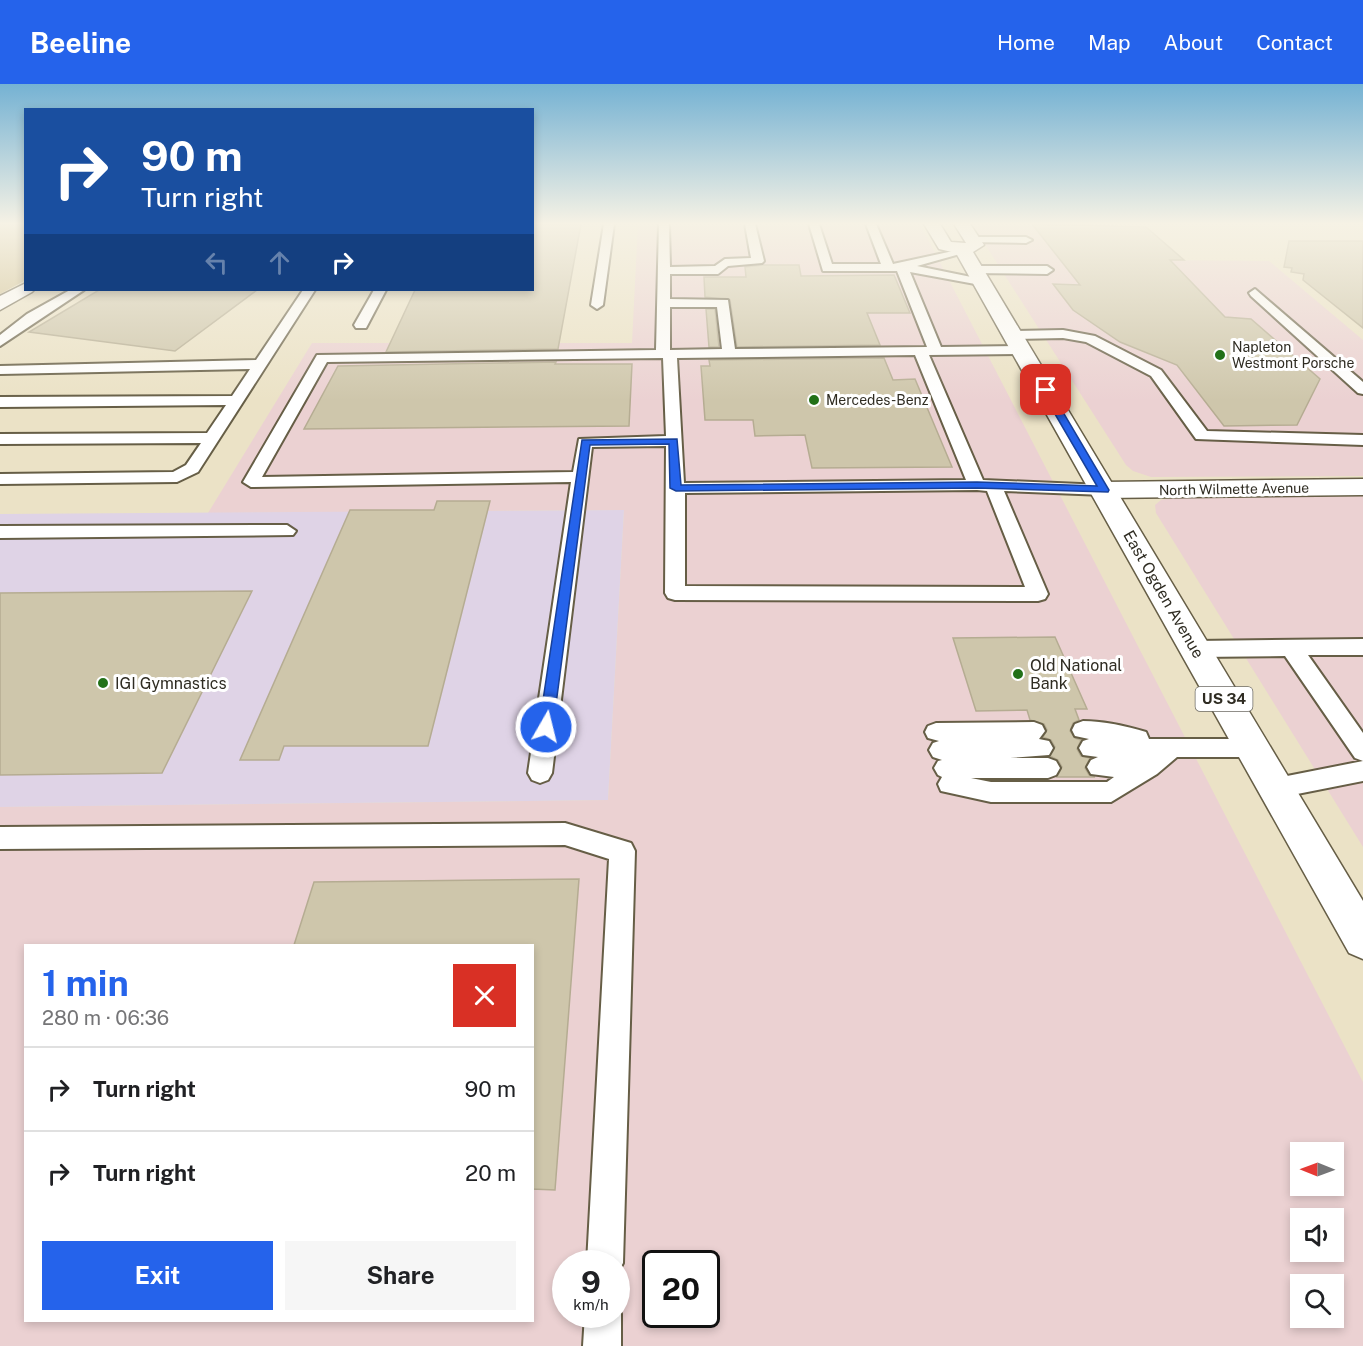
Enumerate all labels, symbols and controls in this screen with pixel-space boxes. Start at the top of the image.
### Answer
text: Beeline [30,26,131,59]
text: Home [997,30,1055,55]
text: Map [1088,30,1131,55]
text: About [1164,30,1223,55]
text: Contact [1256,30,1333,55]
text: 90 m [141,131,243,180]
icon: right [42,132,120,210]
text: Turn right [141,181,264,213]
icon: left [200,246,233,279]
icon: ahead [263,246,296,279]
icon: right [326,246,359,279]
place label: Napleton Westmont Porsche [1232,339,1354,371]
marker: Napleton Westmont Porsche [1213,348,1227,362]
pin [1020,364,1071,415]
icon: arrive [1029,373,1062,406]
place label: Mercedes-Benz [826,392,929,408]
marker: Mercedes-Benz [807,393,821,407]
street label: North Wilmette Avenue [1159,480,1309,498]
street label: East Ogden Avenue [1119,527,1208,662]
place label: Old National Bank [1030,656,1122,693]
marker: Old National Bank [1011,667,1025,681]
place label: IGI Gymnastics [115,674,227,693]
marker: IGI Gymnastics [96,676,110,690]
road number: US 34 [1196,687,1252,711]
position arrow [514,695,578,759]
text: 1 min [42,962,129,1004]
button: close [453,964,516,1027]
text: 280 m · 06:36 [42,1006,169,1030]
icon: right [42,1073,75,1106]
text: Turn right [93,1076,196,1102]
text: 90 m [465,1076,516,1102]
north arrow [1290,1142,1344,1196]
map controls [1290,1142,1344,1328]
icon: right [42,1157,75,1190]
text: Turn right [93,1160,196,1186]
text: 20 m [465,1160,516,1186]
button: sound [1290,1208,1344,1262]
button: Exit [42,1241,273,1310]
button: Share [285,1241,516,1310]
speed limit sign: 20 [642,1250,720,1328]
text: 9 [581,1264,601,1300]
button: search [1290,1274,1344,1328]
text: km/h [573,1296,609,1313]

